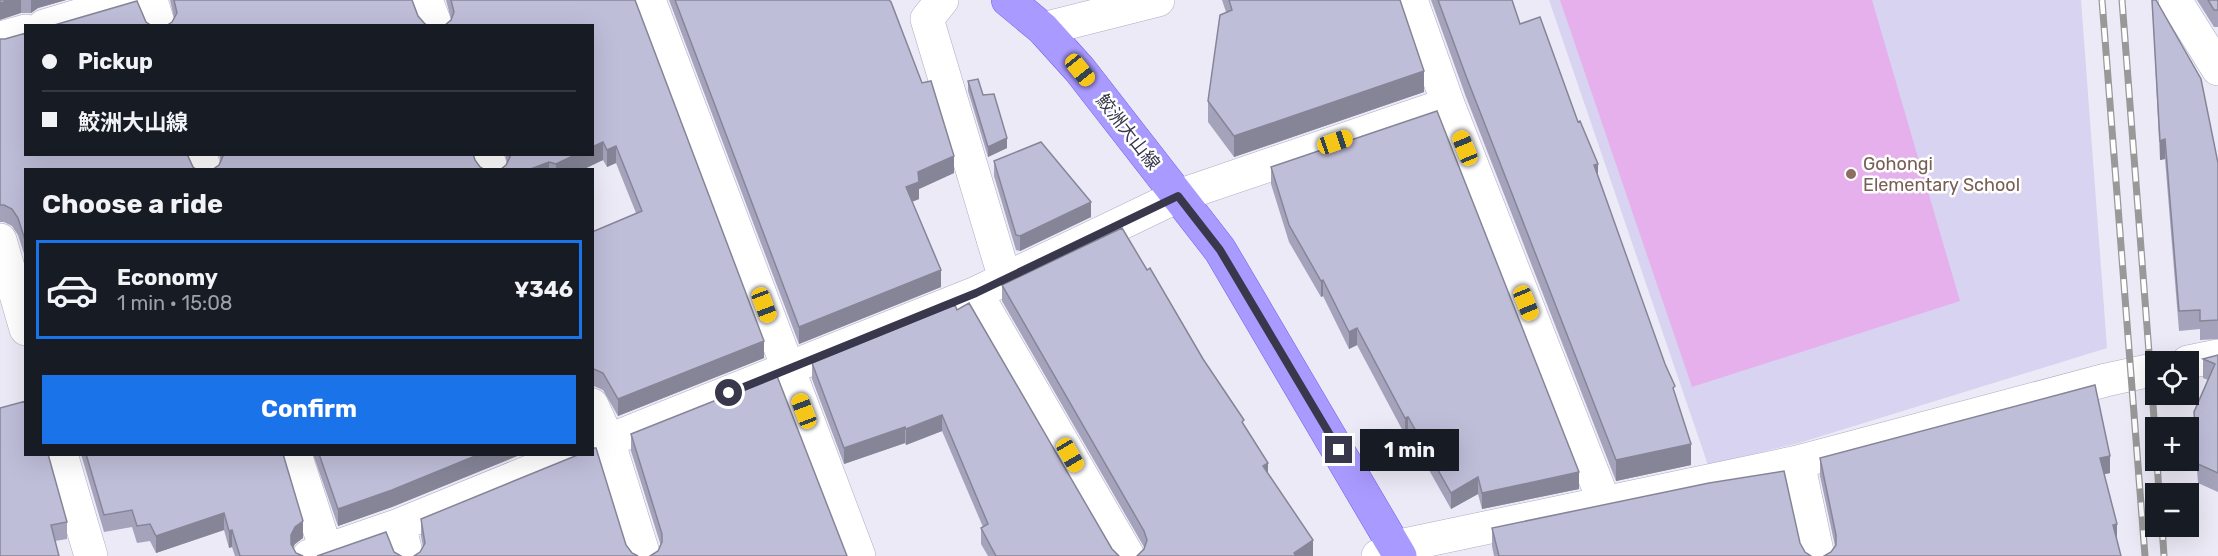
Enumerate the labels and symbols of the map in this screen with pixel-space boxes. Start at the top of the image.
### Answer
car [1062,50,1098,90]
street label: 鮫洲大山線 [1092,90,1164,174]
car [1315,128,1355,156]
car [1450,128,1480,168]
place label: Gohongi Elementary School [1863,153,2020,196]
marker: Gohongi Elementary School [1844,167,1858,181]
car [1511,283,1541,323]
car [749,285,779,325]
route start [715,379,742,406]
car [789,391,819,431]
callout: 1 min [1360,429,1459,471]
car [1053,435,1087,475]
route end [1325,436,1352,463]

